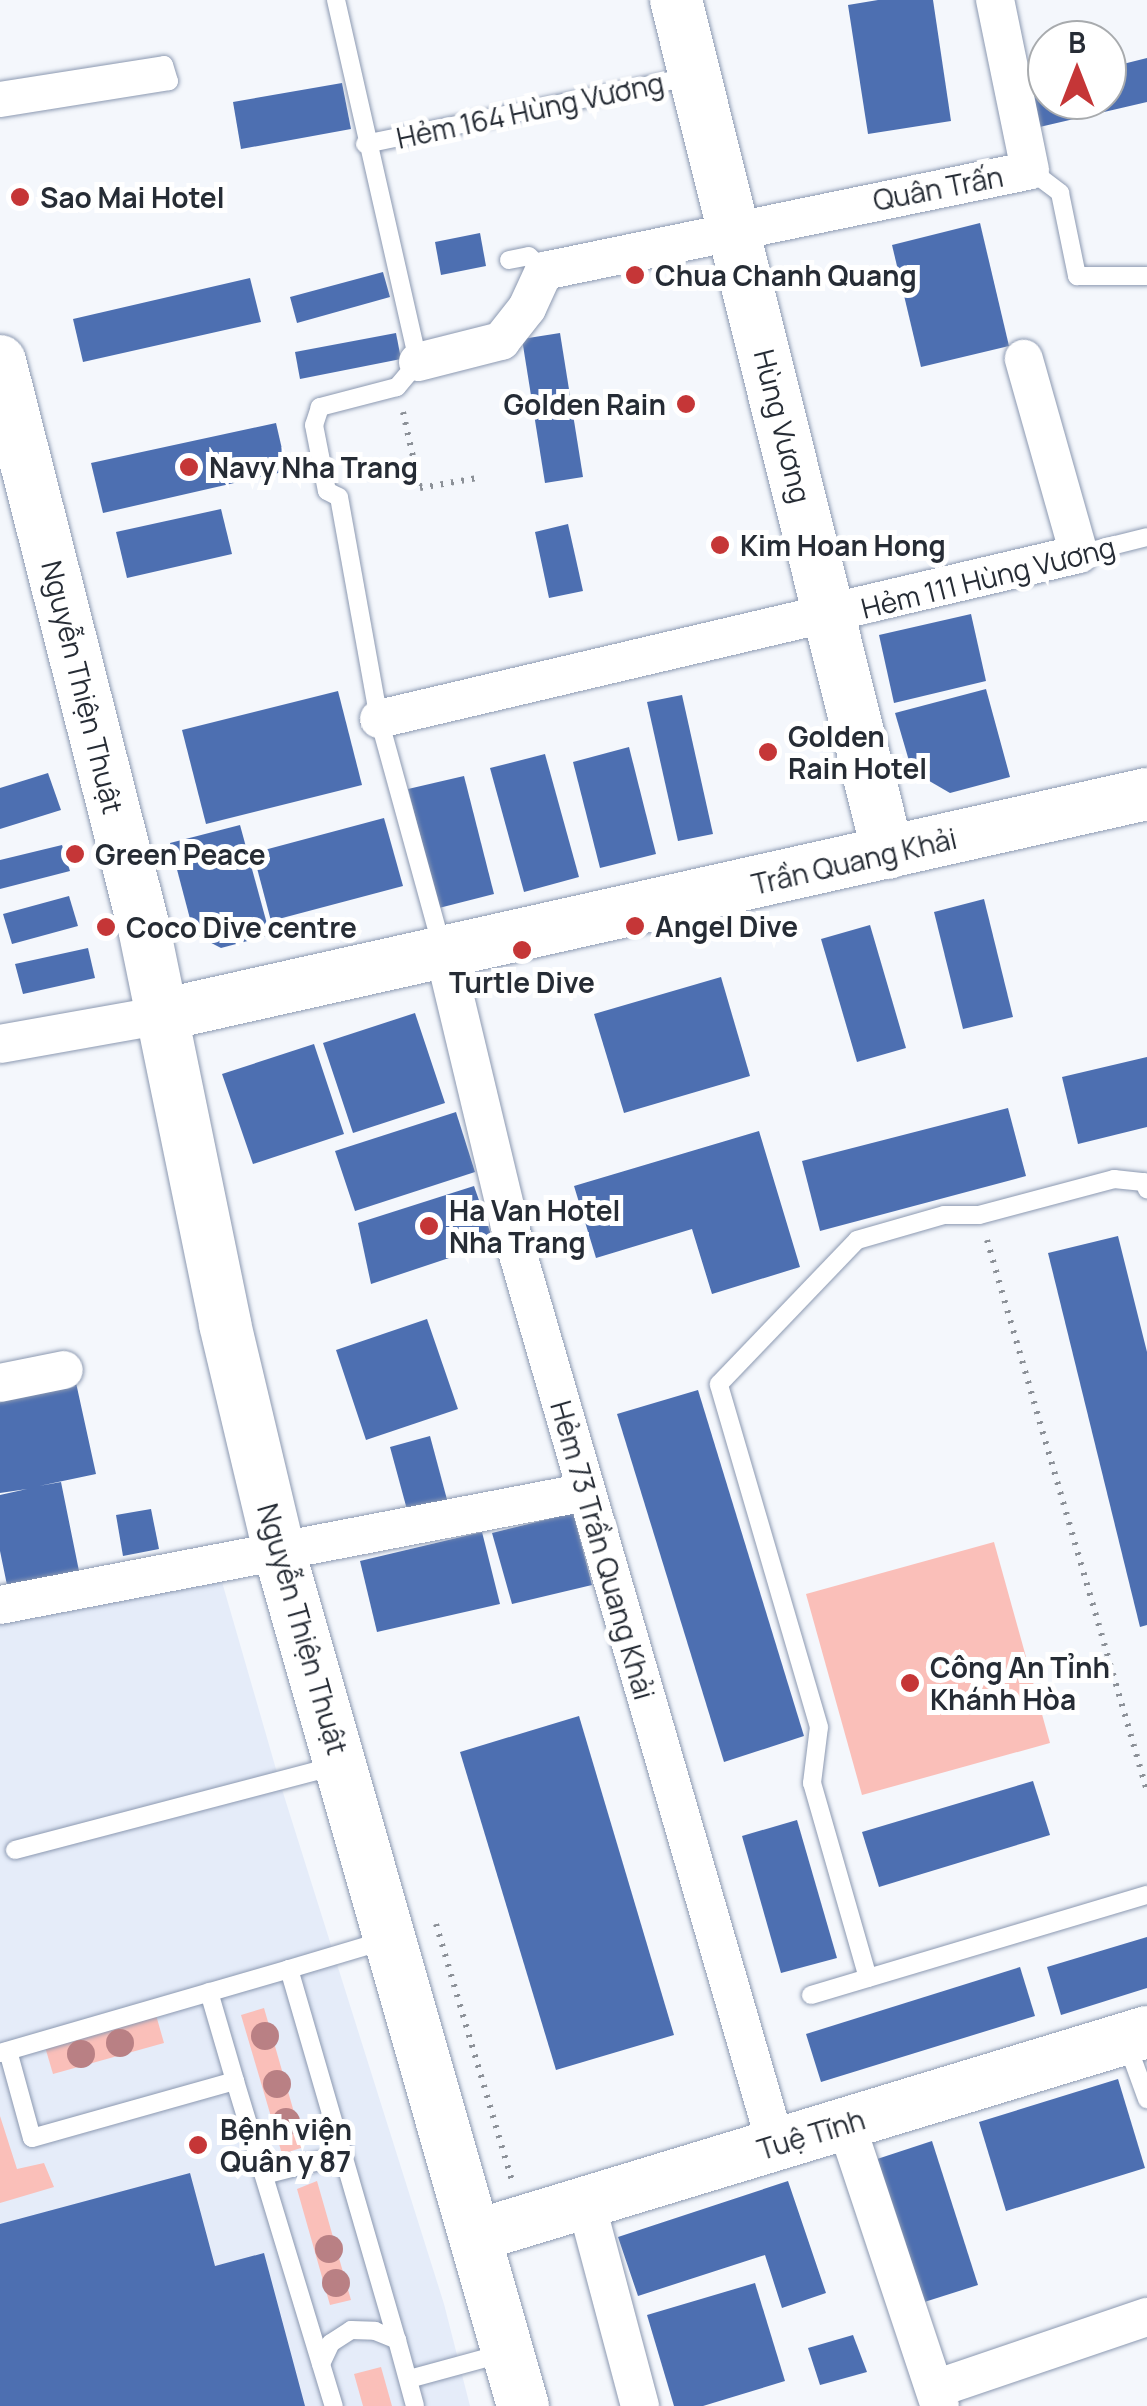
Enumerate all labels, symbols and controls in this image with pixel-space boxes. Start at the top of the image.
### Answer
north arrow [1027,20,1127,120]
text: B [1068,23,1086,61]
street label: Hẻm 164 Hùng Vương [393,65,667,155]
street label: Quân Trấn [870,159,1006,217]
place label: Sao Mai Hotel [40,180,225,214]
marker: Sao Mai Hotel [9,186,31,208]
place label: Chua Chanh Quang [655,258,917,292]
marker: Chua Chanh Quang [624,264,646,286]
street label: Hùng Vương [748,346,818,506]
place label: Golden Rain [504,387,666,421]
marker: Golden Rain [675,393,697,415]
place label: Navy Nha Trang [209,450,418,484]
marker: Navy Nha Trang [178,456,200,478]
place label: Kim Hoan Hong [740,528,946,562]
street label: Hẻm 111 Hùng Vương [858,529,1118,625]
marker: Kim Hoan Hong [709,534,731,556]
street label: Nguyễn Thiện Thuật [35,557,131,817]
place label: Golden Rain Hotel [788,719,927,785]
marker: Golden Rain Hotel [757,741,779,763]
street label: Trần Quang Khải [748,821,960,901]
place label: Green Peace [95,837,266,871]
marker: Green Peace [64,843,86,865]
place label: Angel Dive [655,909,798,943]
place label: Coco Dive centre [126,910,357,944]
marker: Angel Dive [624,915,646,937]
marker: Coco Dive centre [95,916,117,938]
marker: Turtle Dive [511,939,533,961]
place label: Turtle Dive [449,965,595,999]
place label: Ha Van Hotel Nha Trang [449,1193,620,1259]
marker: Ha Van Hotel Nha Trang [418,1215,440,1237]
street label: Hẻm 73 Trần Quang Khải [544,1397,662,1703]
street label: Nguyễn Thiện Thuật [251,1500,355,1758]
place label: Công An Tỉnh Khánh Hòa [930,1650,1110,1716]
marker: Công An Tỉnh Khánh Hòa [899,1672,921,1694]
street label: Tuệ Tĩnh [753,2102,869,2166]
place label: Bệnh viện Quân y 87 [220,2112,352,2178]
marker: Bệnh viện Quân y 87 [185,2132,211,2158]

